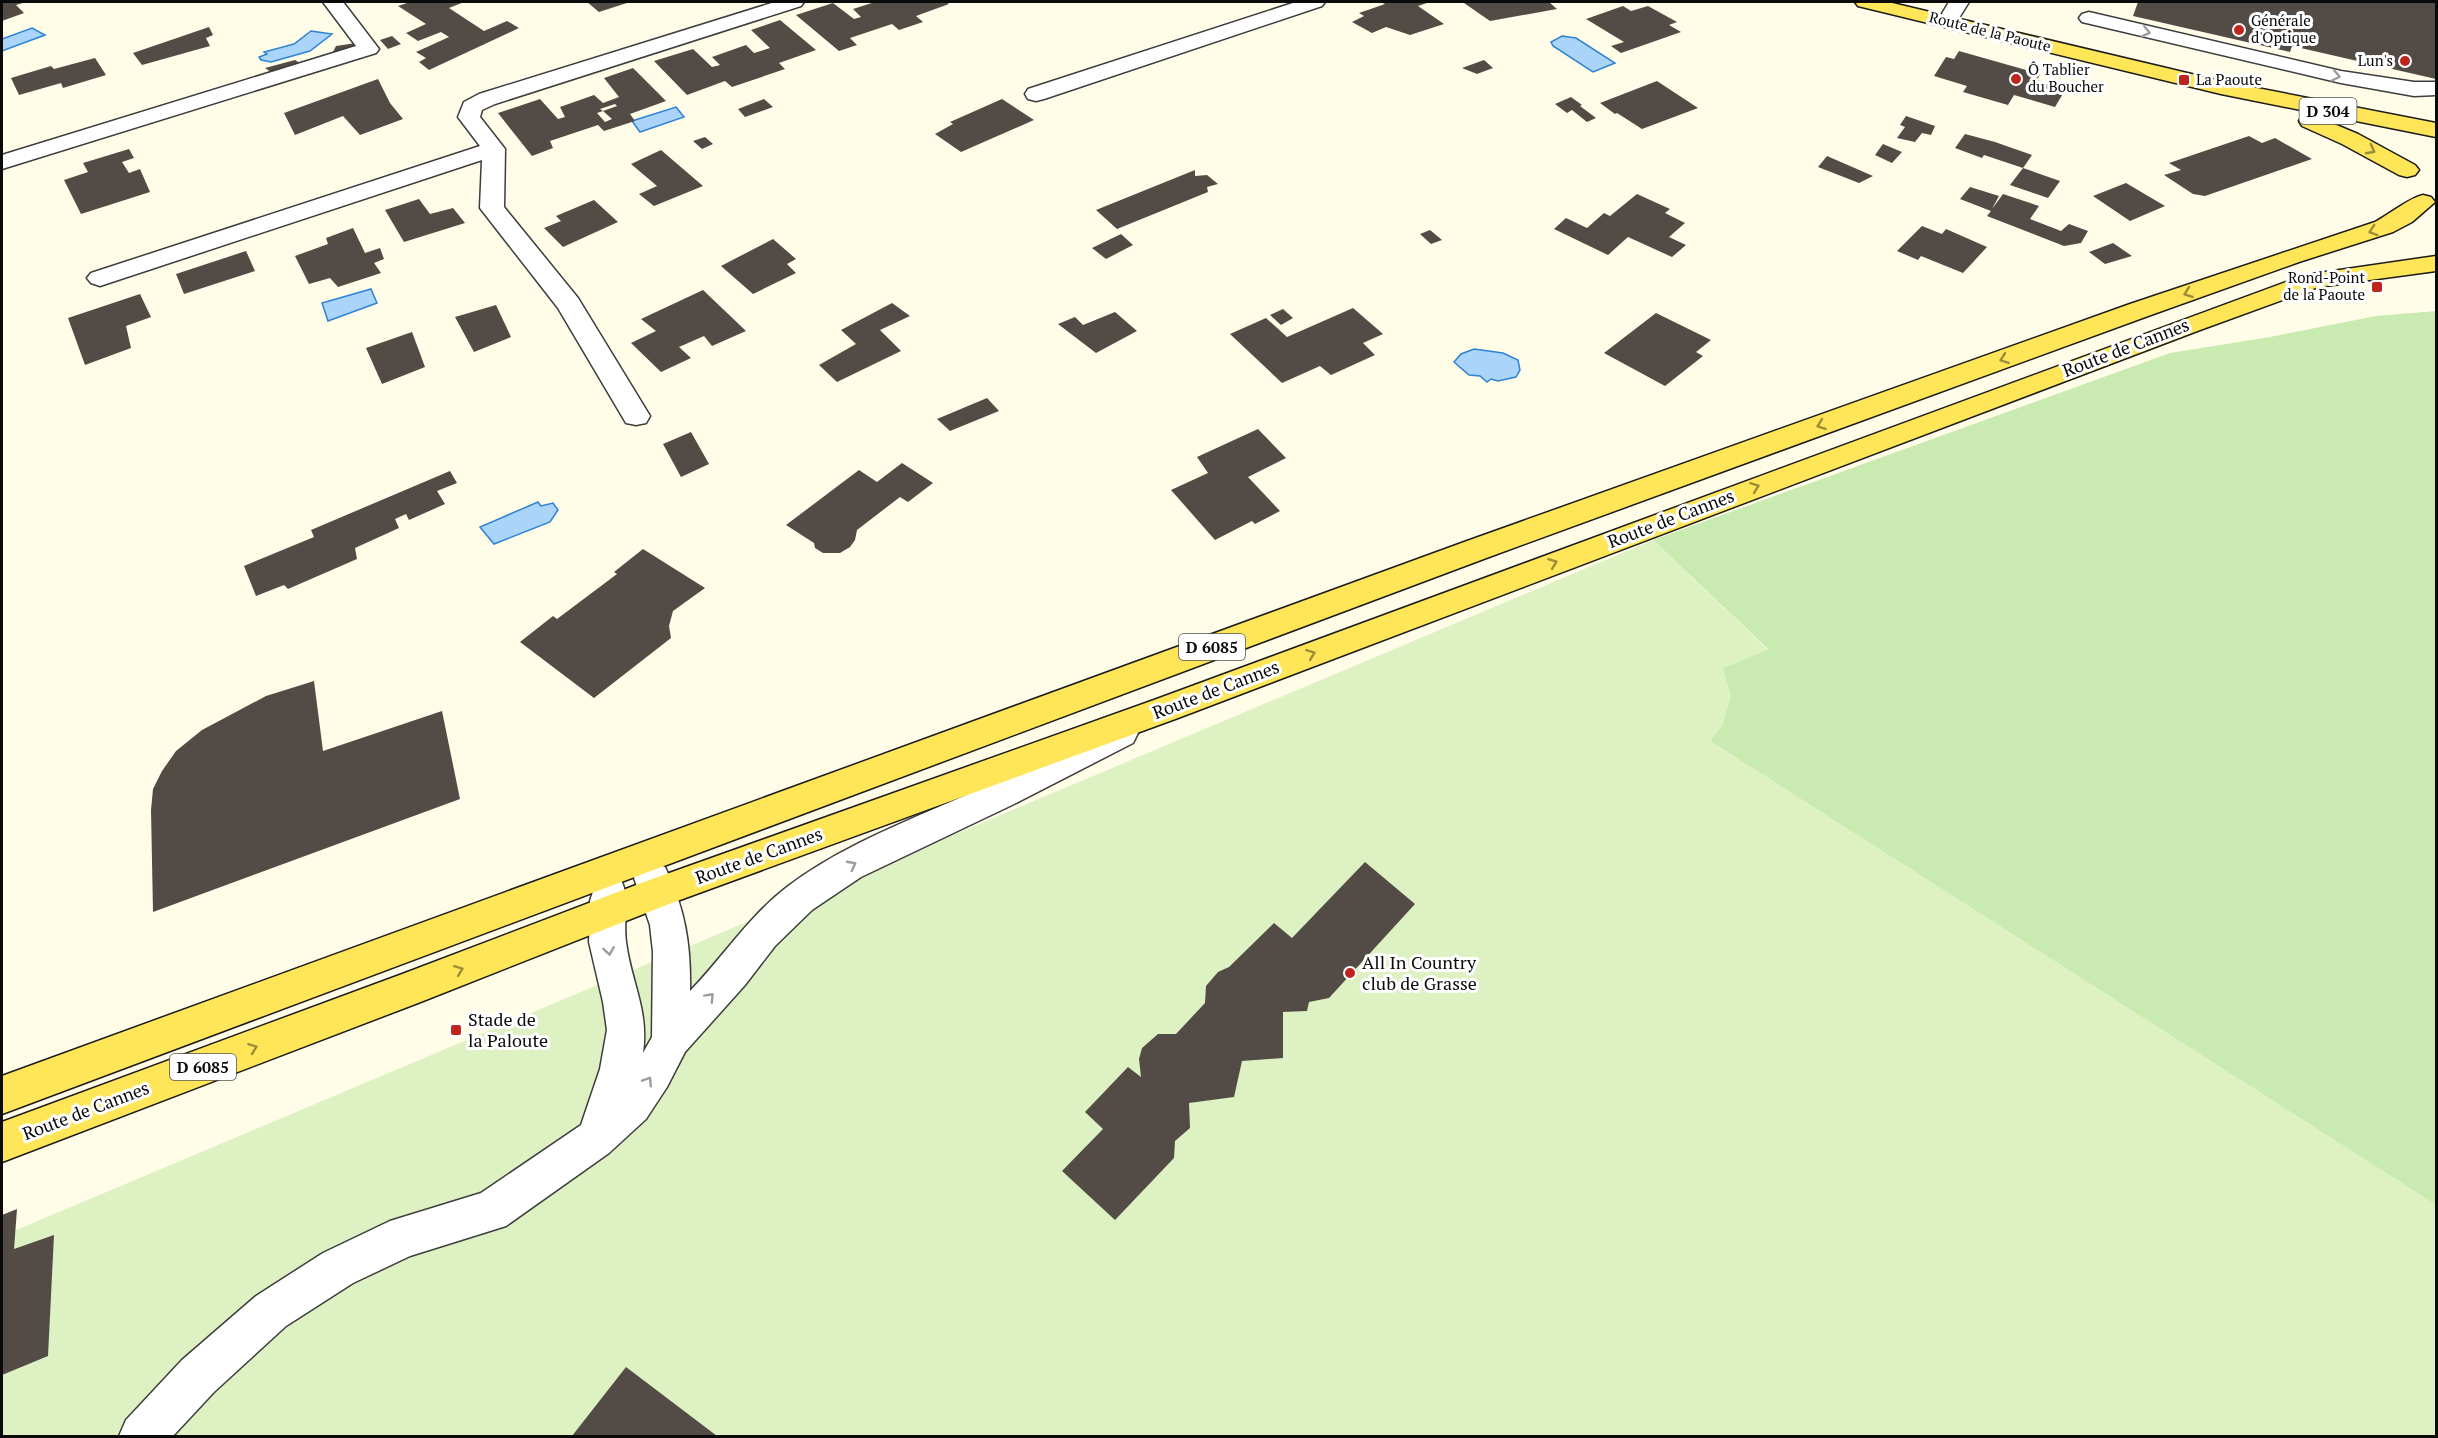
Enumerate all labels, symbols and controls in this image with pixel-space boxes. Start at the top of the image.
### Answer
street label: Route de la Paoute [1927,6,2053,56]
place label: Générale d'Optique [2251,10,2316,47]
marker: Générale d'Optique [2232,23,2246,37]
one-way arrow [2141,24,2151,37]
place label: Lun's [2358,50,2393,70]
marker: Lun's [2398,54,2412,68]
place label: Ô Tablier du Boucher [2028,59,2104,96]
place label: La Paoute [2196,69,2262,89]
one-way arrow [2331,69,2341,82]
marker: Ô Tablier du Boucher [2009,72,2023,86]
marker: La Paoute [2177,73,2191,87]
road number: D 304 [2300,98,2356,124]
one-way arrow [2365,143,2375,154]
one-way arrow [2368,224,2379,236]
place label: Rond-Point de la Paoute [2283,267,2365,304]
marker: Rond-Point de la Paoute [2370,280,2384,294]
one-way arrow [2183,285,2194,298]
street label: Route de Cannes [2059,312,2192,382]
one-way arrow [2000,351,2010,364]
one-way arrow [1816,417,1827,430]
one-way arrow [1749,482,1760,494]
street label: Route de Cannes [1604,483,1737,553]
one-way arrow [1547,557,1558,570]
road number: D 6085 [1179,634,1245,660]
one-way arrow [1305,649,1316,661]
street label: Route de Cannes [1149,654,1282,724]
street label: Route de Cannes [692,821,826,889]
one-way arrow [845,861,856,872]
one-way arrow [603,946,615,956]
place label: All In Country club de Grasse [1362,950,1477,995]
one-way arrow [453,965,464,977]
marker: All In Country club de Grasse [1343,966,1357,980]
one-way arrow [703,993,714,1004]
place label: Stade de la Paloute [468,1007,548,1052]
marker: Stade de la Paloute [449,1023,463,1037]
one-way arrow [247,1042,258,1055]
road number: D 6085 [170,1054,236,1080]
street label: Route de Cannes [19,1075,152,1145]
one-way arrow [641,1077,652,1088]

